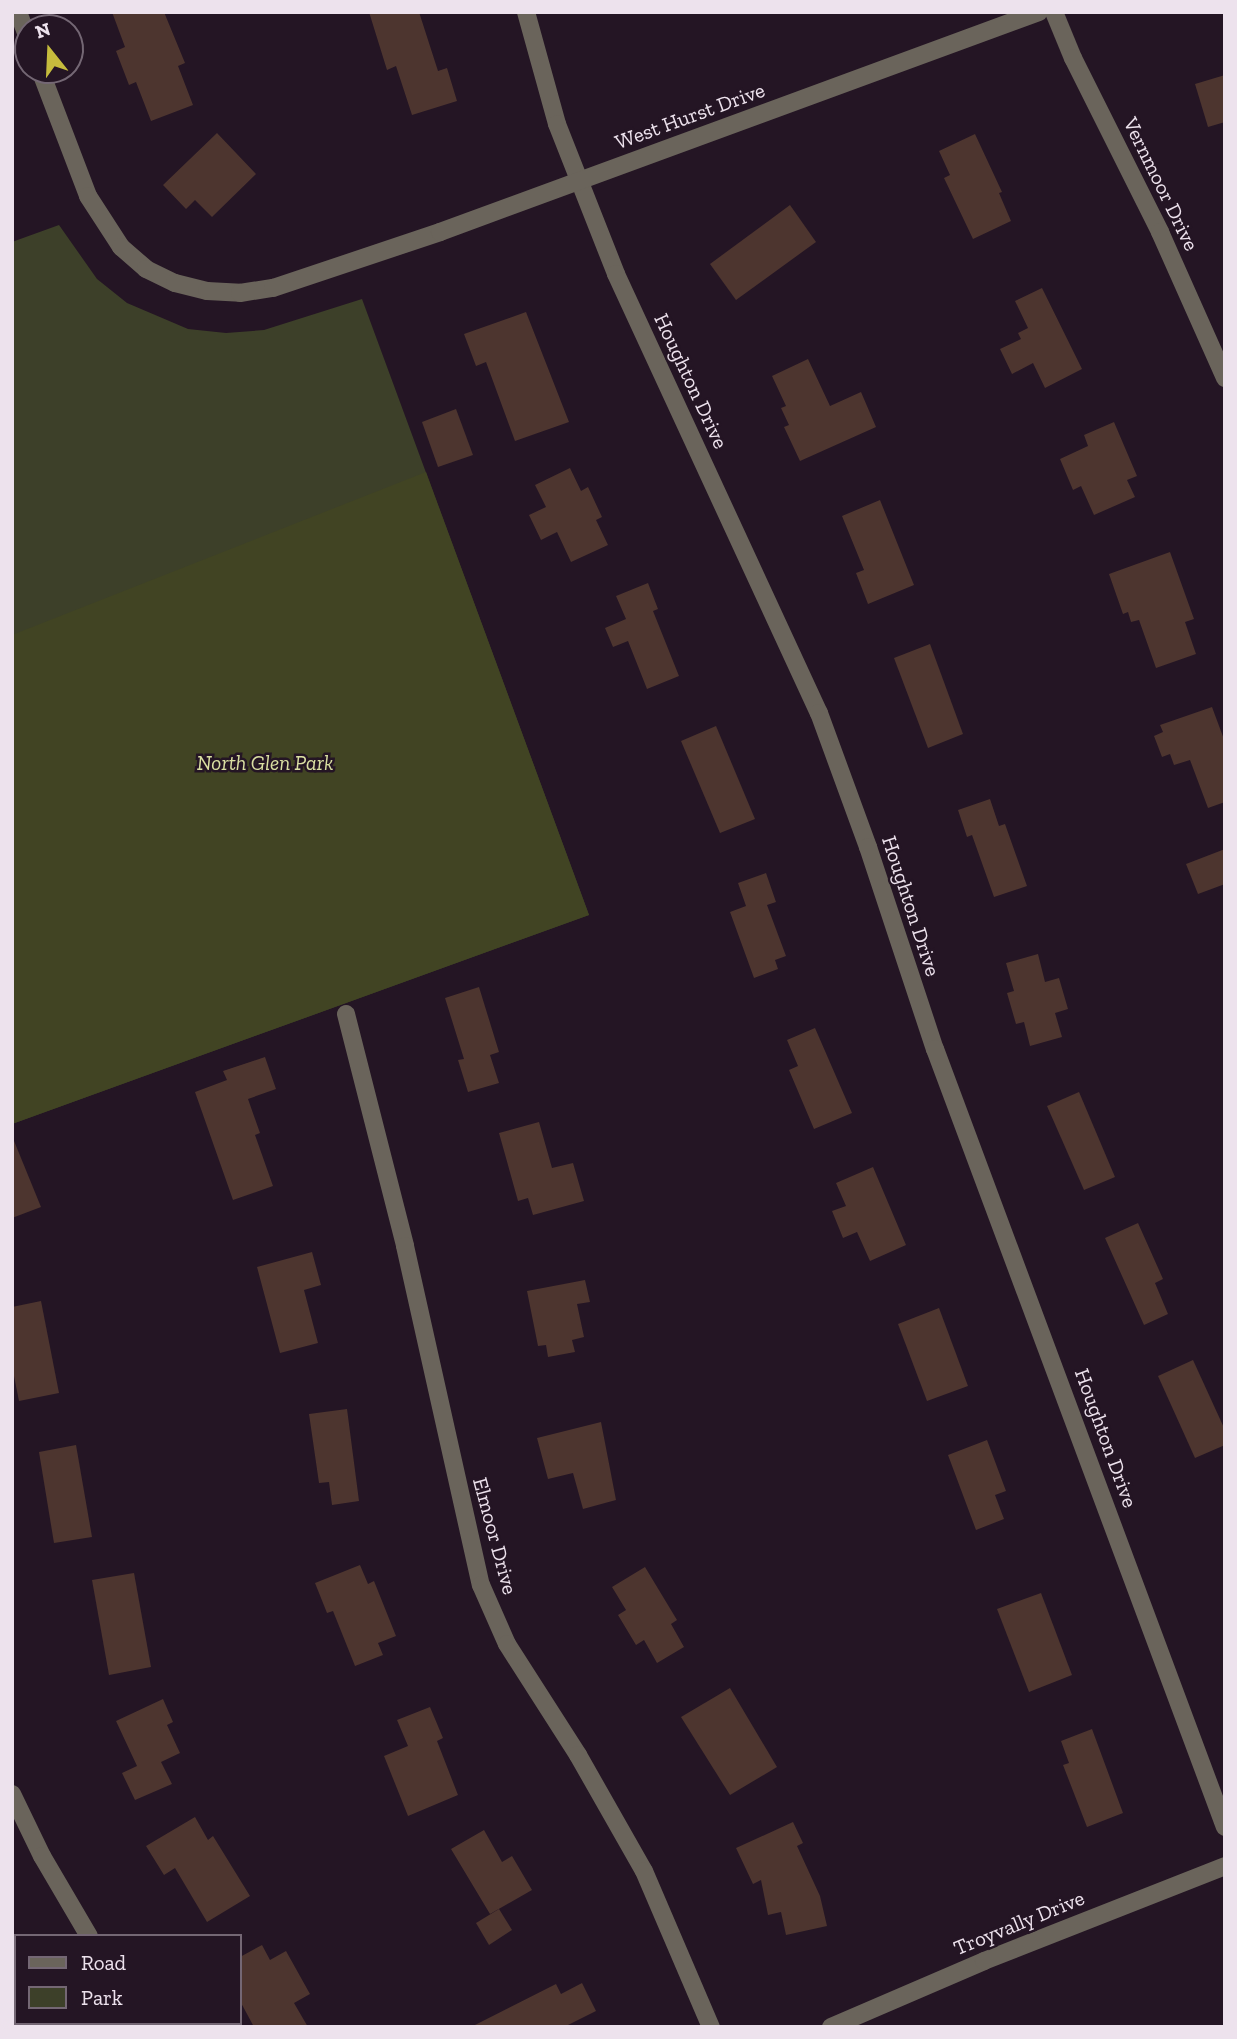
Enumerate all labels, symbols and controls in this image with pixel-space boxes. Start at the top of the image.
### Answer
north arrow [14,14,84,84]
text: N [33,17,53,44]
street label: West Hurst Drive [612,77,768,155]
street label: Vernmoor Drive [1118,113,1204,255]
street label: Houghton Drive [649,310,733,452]
park label: North Glen Park [197,750,333,776]
street label: Houghton Drive [876,833,946,979]
street label: Houghton Drive [1069,1365,1143,1511]
street label: Elmoor Drive [467,1474,523,1598]
street label: Troyvally Drive [950,1885,1088,1961]
legend [14,1934,242,2025]
text: Road [81,1950,126,1975]
text: Park [81,1985,123,2010]

